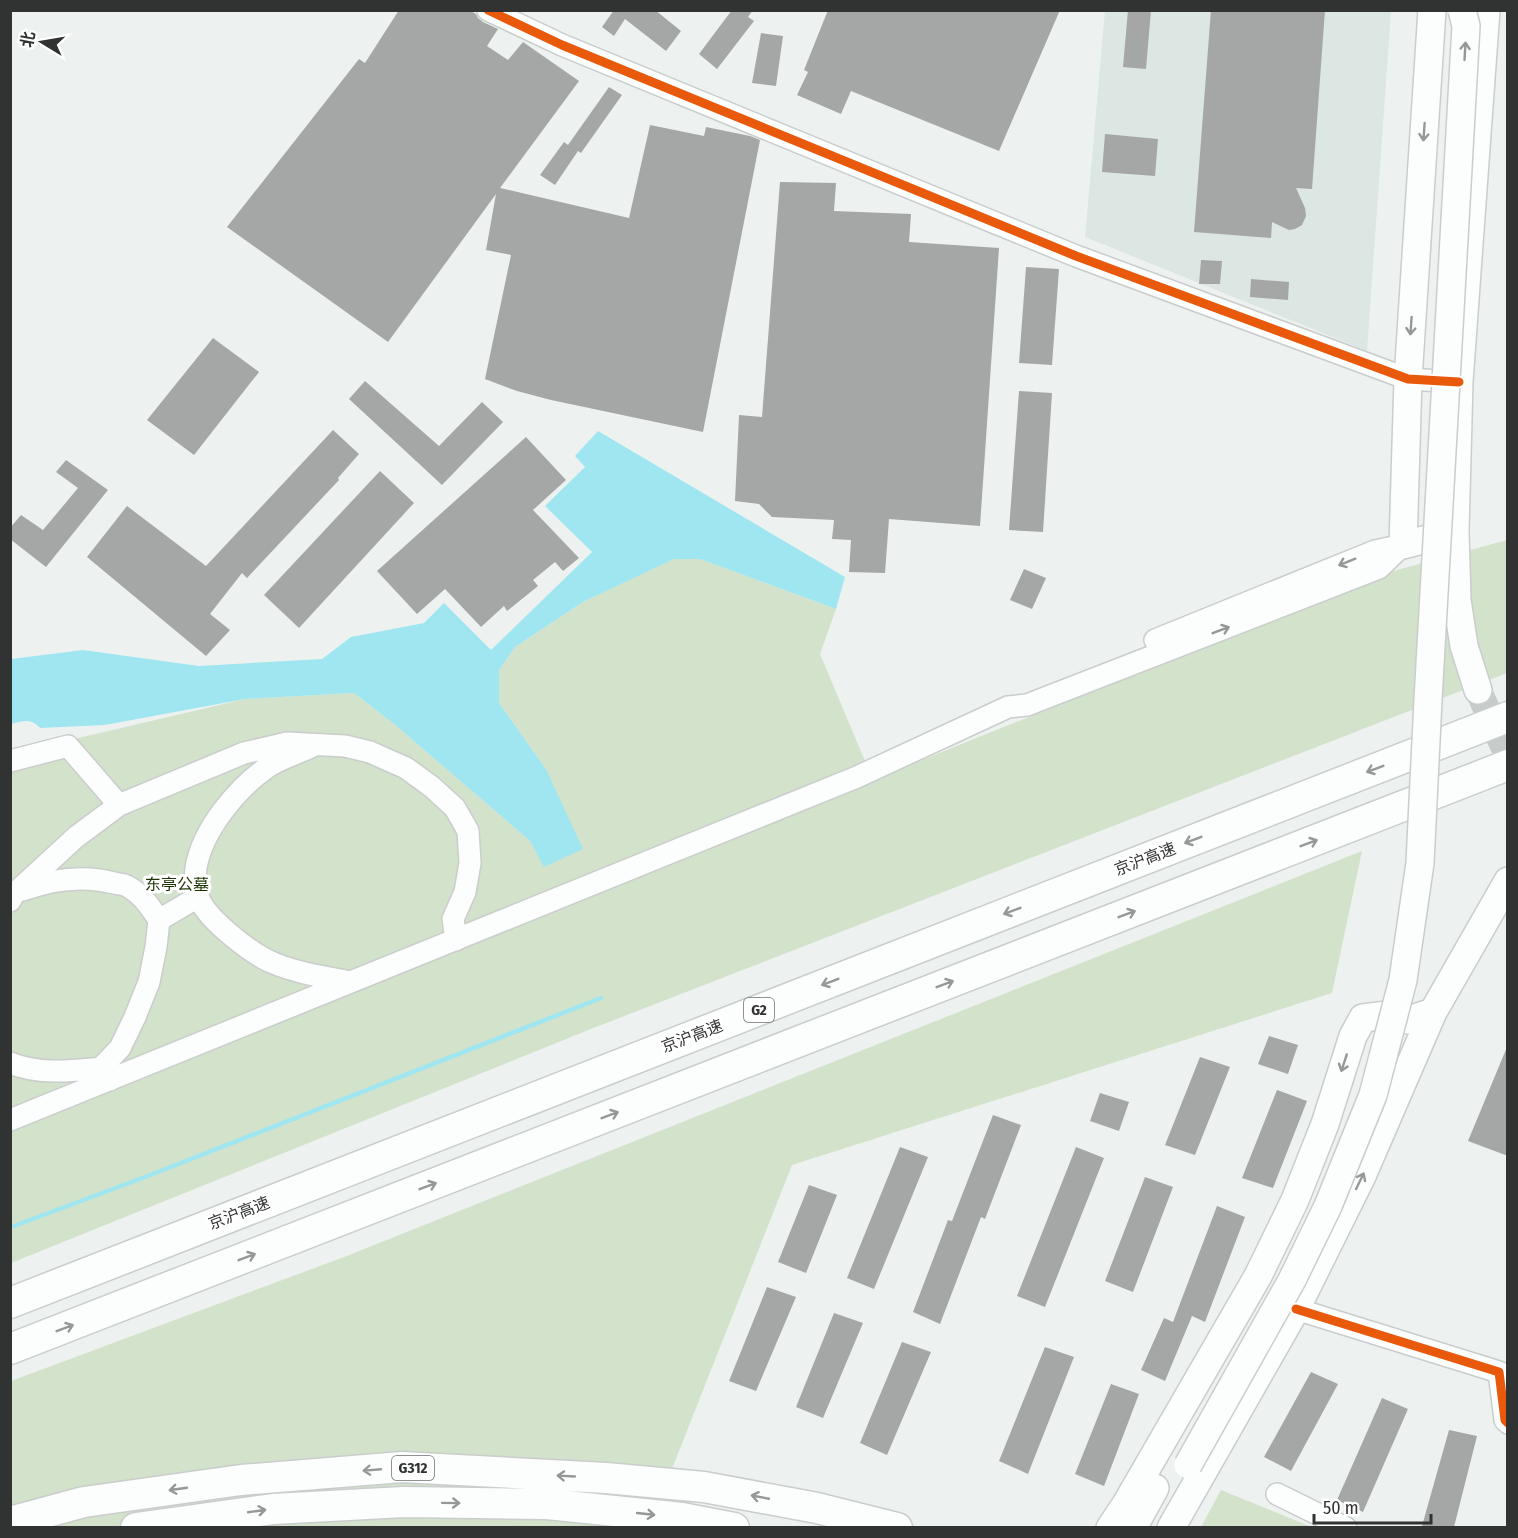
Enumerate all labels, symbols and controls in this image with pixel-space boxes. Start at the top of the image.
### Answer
north arrow [12,12,72,72]
text: 北 [17,30,39,49]
one-way arrow [1460,41,1471,61]
one-way arrow [1419,121,1430,141]
one-way arrow [1406,316,1417,336]
one-way arrow [1338,557,1357,568]
one-way arrow [1211,623,1229,634]
one-way arrow [1366,765,1385,776]
one-way arrow [1184,836,1203,847]
one-way arrow [1299,837,1318,848]
street label: 京沪高速 [1112,839,1178,879]
park label: 东亭公墓 [145,875,209,894]
one-way arrow [1003,906,1021,917]
one-way arrow [1117,907,1136,918]
one-way arrow [821,977,840,988]
one-way arrow [936,978,954,989]
road number: G2 [744,998,774,1022]
street label: 京沪高速 [659,1016,725,1056]
one-way arrow [1338,1053,1349,1072]
one-way arrow [600,1109,619,1120]
one-way arrow [1354,1173,1366,1191]
one-way arrow [419,1180,437,1191]
street label: 京沪高速 [206,1193,272,1233]
one-way arrow [237,1251,255,1262]
one-way arrow [55,1321,74,1332]
road number: G312 [392,1456,434,1480]
one-way arrow [362,1464,382,1475]
one-way arrow [557,1470,577,1481]
one-way arrow [168,1483,188,1494]
scale bar [1314,1487,1431,1525]
one-way arrow [751,1491,770,1502]
one-way arrow [441,1497,461,1509]
text: 50 m [1323,1497,1359,1519]
one-way arrow [246,1506,266,1517]
one-way arrow [635,1509,655,1520]

